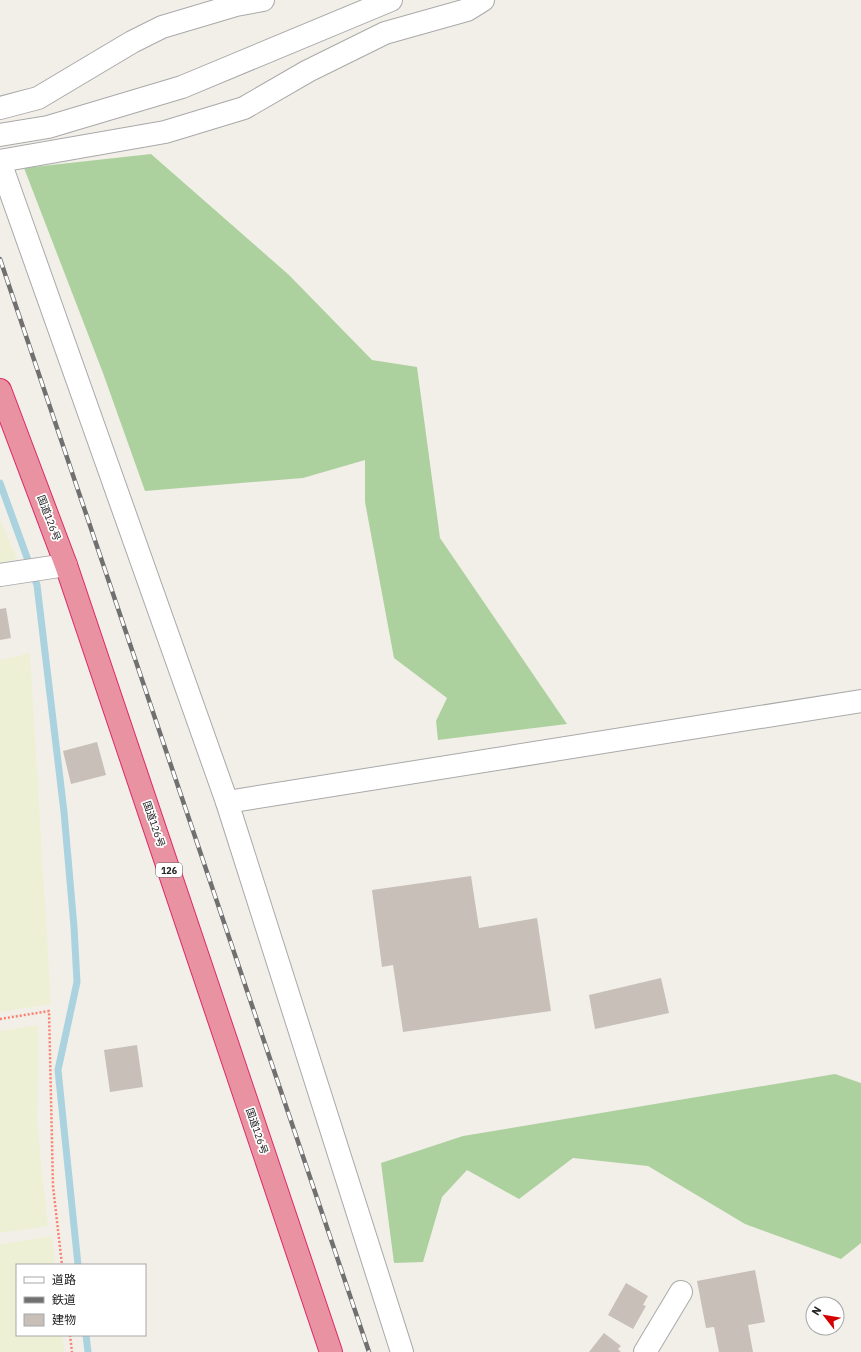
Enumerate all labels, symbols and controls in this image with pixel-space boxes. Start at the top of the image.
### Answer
street label: 国道126号 [34,493,64,543]
street label: 国道126号 [140,799,168,849]
road number: 126 [156,863,182,877]
street label: 国道126号 [243,1106,271,1156]
legend [16,1264,146,1336]
text: 道路 [52,1272,76,1287]
text: 鉄道 [52,1292,76,1307]
north arrow [805,1296,845,1336]
text: N [808,1304,824,1318]
text: 建物 [52,1312,76,1327]

